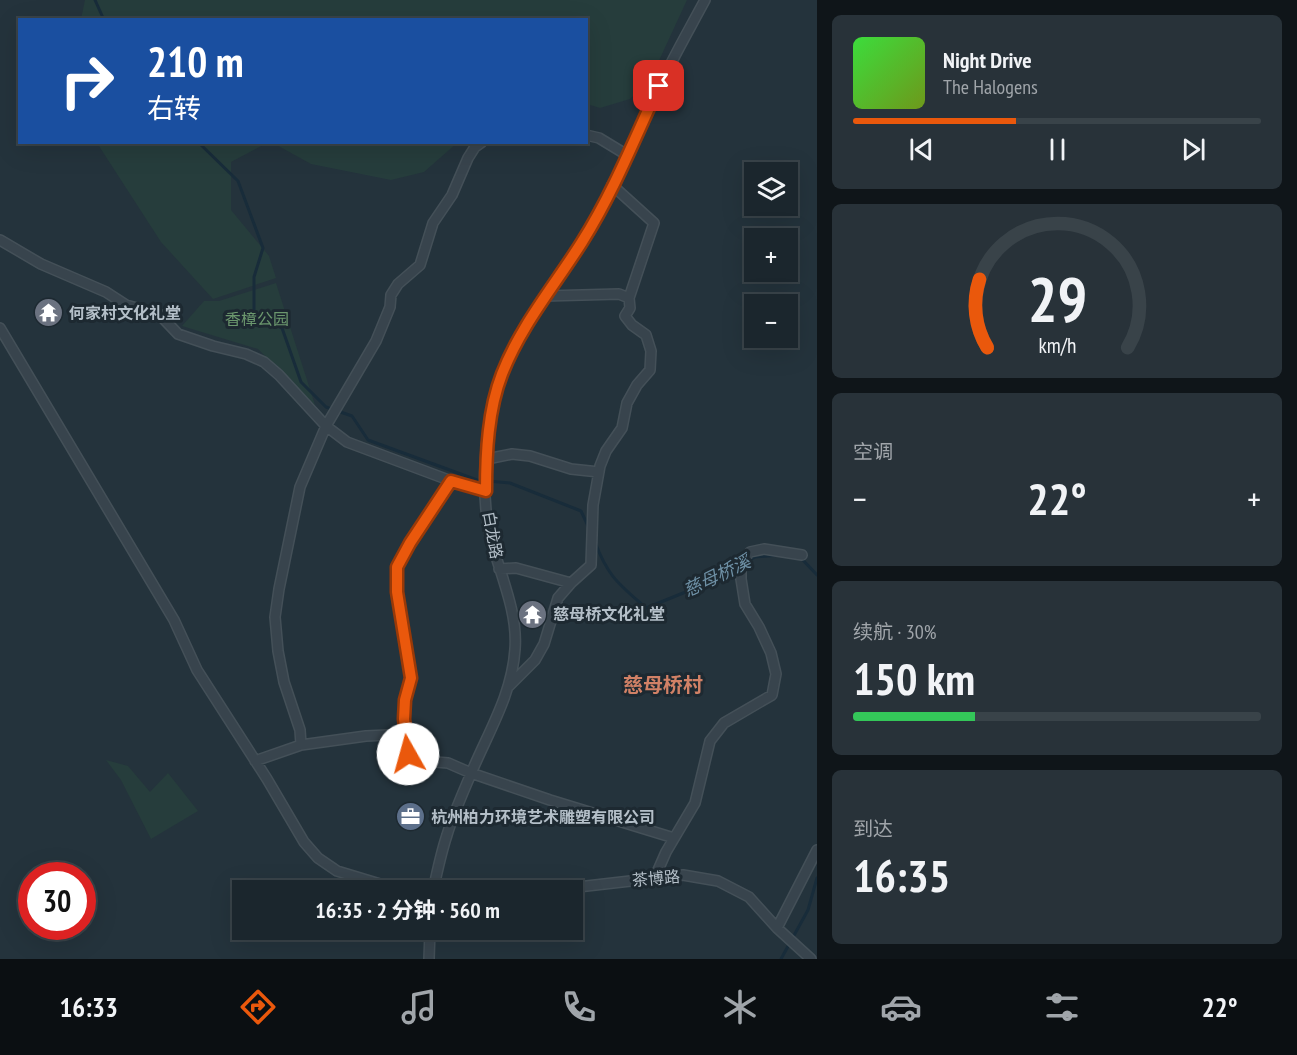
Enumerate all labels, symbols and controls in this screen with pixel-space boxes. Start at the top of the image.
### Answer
text: 210 m [147,34,244,89]
icon: right [48,42,126,120]
text: Night Drive [943,46,1032,74]
pin [633,60,684,111]
icon: arrive [642,69,675,102]
text: The Halogens [943,74,1038,100]
text: 右转 [147,91,201,125]
icon: previous [905,133,938,166]
icon: pause [1041,133,1074,166]
icon: next [1177,133,1210,166]
map controls [744,162,798,348]
button: layers [744,162,798,216]
button: + [744,228,798,282]
text: 29 [1027,258,1087,339]
button: − [744,294,798,348]
temple icon: 何家村文化礼堂 [32,297,64,329]
place label: 何家村文化礼堂 [69,303,181,323]
park label: 香樟公园 [225,309,289,329]
text: km/h [1038,331,1076,359]
text: 空调 [853,439,893,465]
text: 22° [1027,469,1087,527]
text: − [853,477,867,520]
text: + [1247,477,1261,520]
street label: 白龙路 [479,510,507,560]
water label: 慈母桥溪 [679,549,756,602]
temple icon: 慈母桥文化礼堂 [516,598,548,630]
place label: 慈母桥文化礼堂 [553,604,665,624]
text: 续航 · 30% [853,619,936,645]
text: 150 km [853,649,975,707]
district label: 慈母桥村 [623,672,703,698]
position arrow [376,722,440,786]
office icon: 杭州柏力环境艺术雕塑有限公司 [394,801,426,833]
place label: 杭州柏力环境艺术雕塑有限公司 [431,807,655,827]
text: 到达 [853,816,893,842]
text: 16:35 [853,846,950,904]
speed limit sign: 30 [18,862,96,940]
street label: 茶博路 [631,866,681,890]
text: 16:35 · 2 分钟 · 560 m [315,896,500,924]
icon: directions [237,986,279,1028]
icon: music [398,986,440,1028]
icon: phone [558,986,600,1028]
icon: climate [719,986,761,1028]
icon: car [880,986,922,1028]
icon: filters [1041,986,1083,1028]
text: 16:33 [59,990,118,1024]
text: 22° [1202,990,1237,1024]

